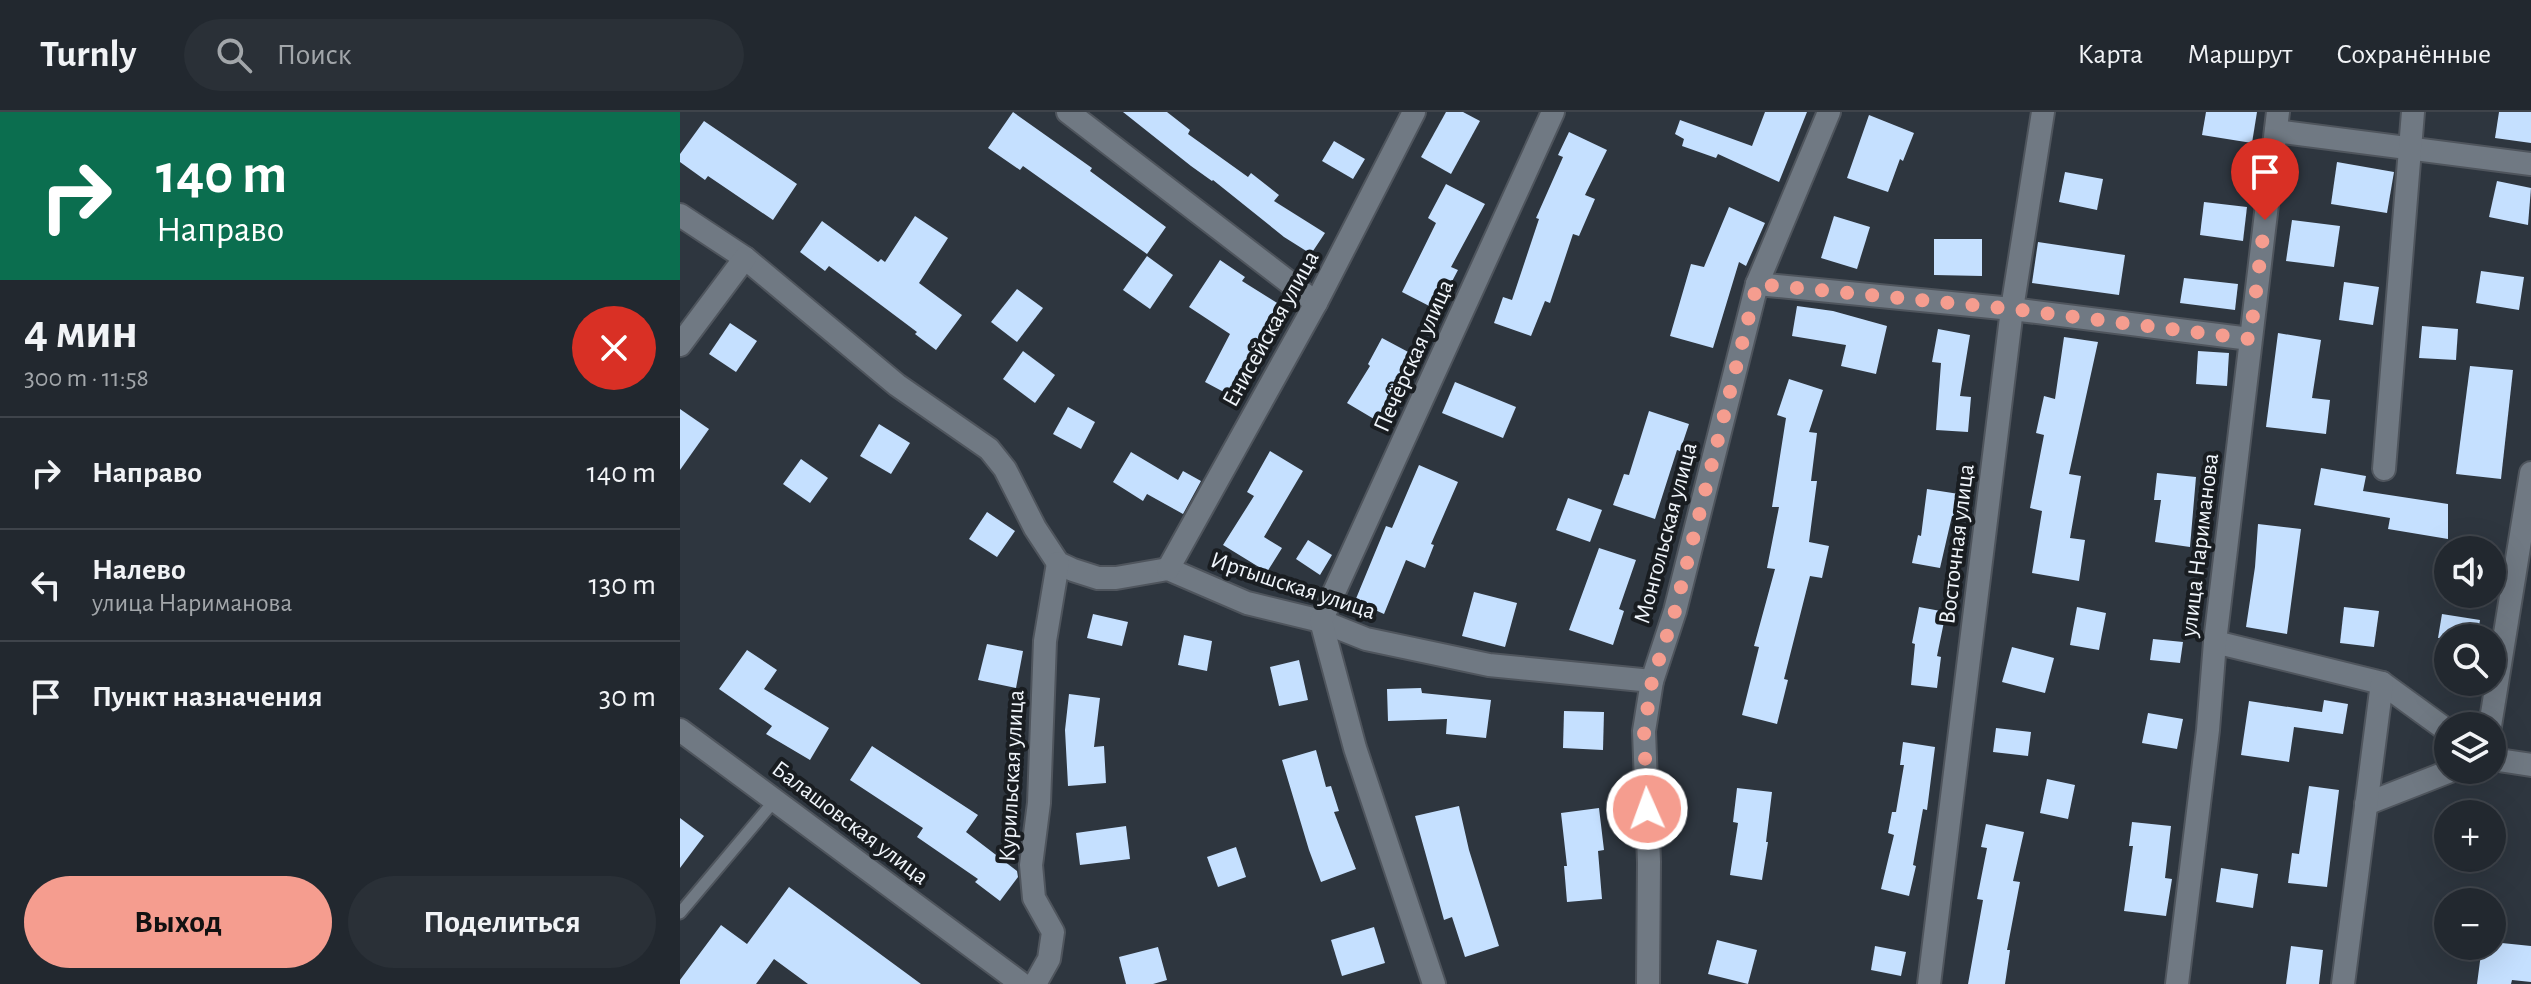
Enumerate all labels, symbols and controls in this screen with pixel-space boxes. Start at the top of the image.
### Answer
search box [184,19,744,91]
icon: search [212,33,256,77]
text: Turnly [40,36,136,74]
text: Поиск [276,40,351,70]
text: Карта [2077,41,2143,69]
text: Маршрут [2187,41,2292,69]
text: Сохранённые [2336,41,2491,69]
pin [2231,138,2299,220]
icon: right [24,144,128,248]
text: 140 m [156,147,287,203]
icon: arrive [2243,150,2287,194]
text: Направо [156,212,284,248]
street label: Енисейская улица [1218,247,1324,411]
street label: Печёрская улица [1370,276,1458,436]
button: close [572,306,656,390]
text: 4 мин [24,309,138,357]
text: 300 m · 11:58 [24,365,149,391]
street label: Монгольская улица [1630,440,1702,626]
icon: right [24,451,68,495]
street label: улица Нариманова [2177,452,2223,639]
text: Направо [92,458,202,488]
text: 140 m [586,458,656,488]
street label: Восточная улица [1935,462,1979,626]
map controls [2434,536,2506,960]
button: sound [2434,536,2506,608]
street label: Иртышская улица [1207,548,1379,624]
text: Налево [92,555,186,585]
icon: left [24,563,68,607]
text: 130 m [589,570,656,600]
text: улица Нариманова [92,590,292,616]
button: search [2434,624,2506,696]
icon: arrive [24,675,68,719]
text: Пункт назначения [92,682,323,712]
text: 30 m [599,682,656,712]
street label: Курильская улица [996,689,1028,863]
button: layers [2434,712,2506,784]
street label: Балашовская улица [767,756,933,890]
position arrow [1605,767,1689,851]
button: + [2434,800,2506,872]
button: Выход [24,876,332,968]
button: Поделиться [348,876,656,968]
button: − [2434,888,2506,960]

